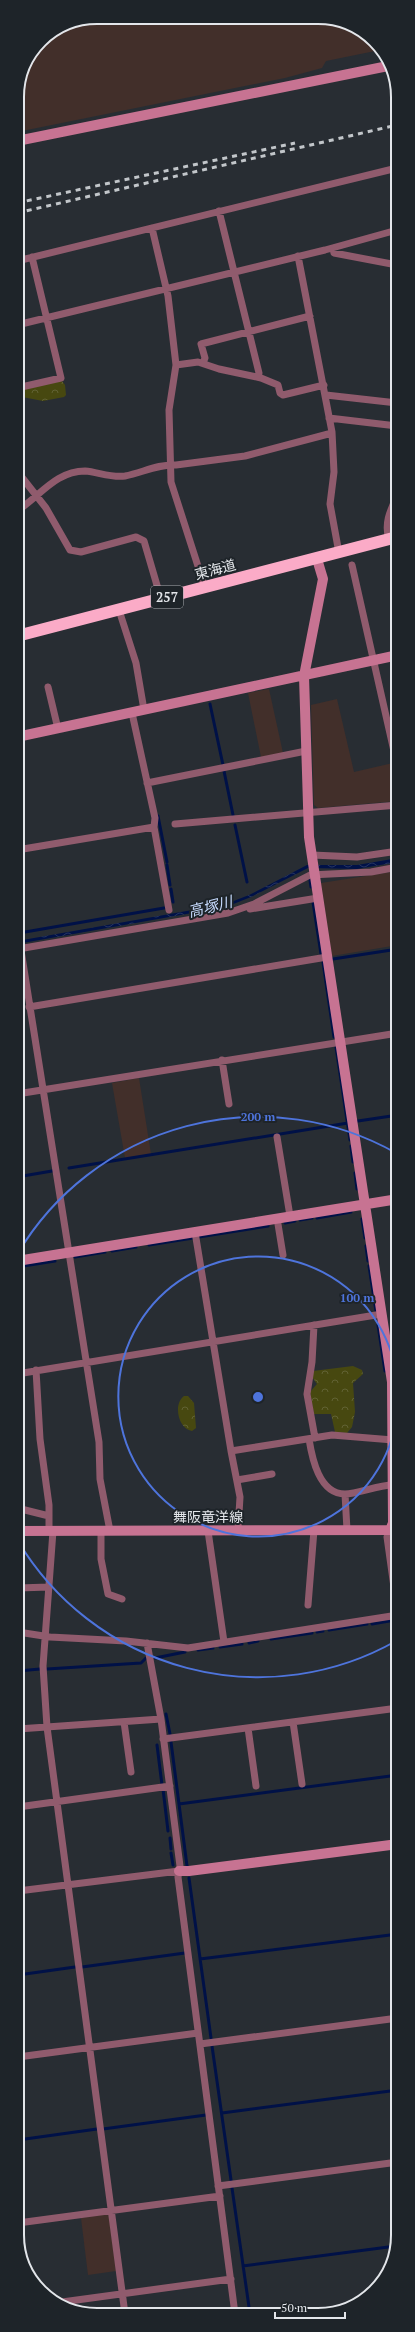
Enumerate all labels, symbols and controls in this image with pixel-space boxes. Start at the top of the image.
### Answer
street label: 東海道 [192,554,238,584]
road number: 257 [151,586,183,608]
water label: 高塚川 [186,890,236,921]
text: 200 m [241,1109,275,1124]
text: 100 m [340,1290,374,1305]
centre of rings [251,1390,265,1404]
street label: 舞阪竜洋線 [173,1507,243,1526]
scale bar [275,2294,345,2320]
text: 50 m [281,2300,308,2315]

